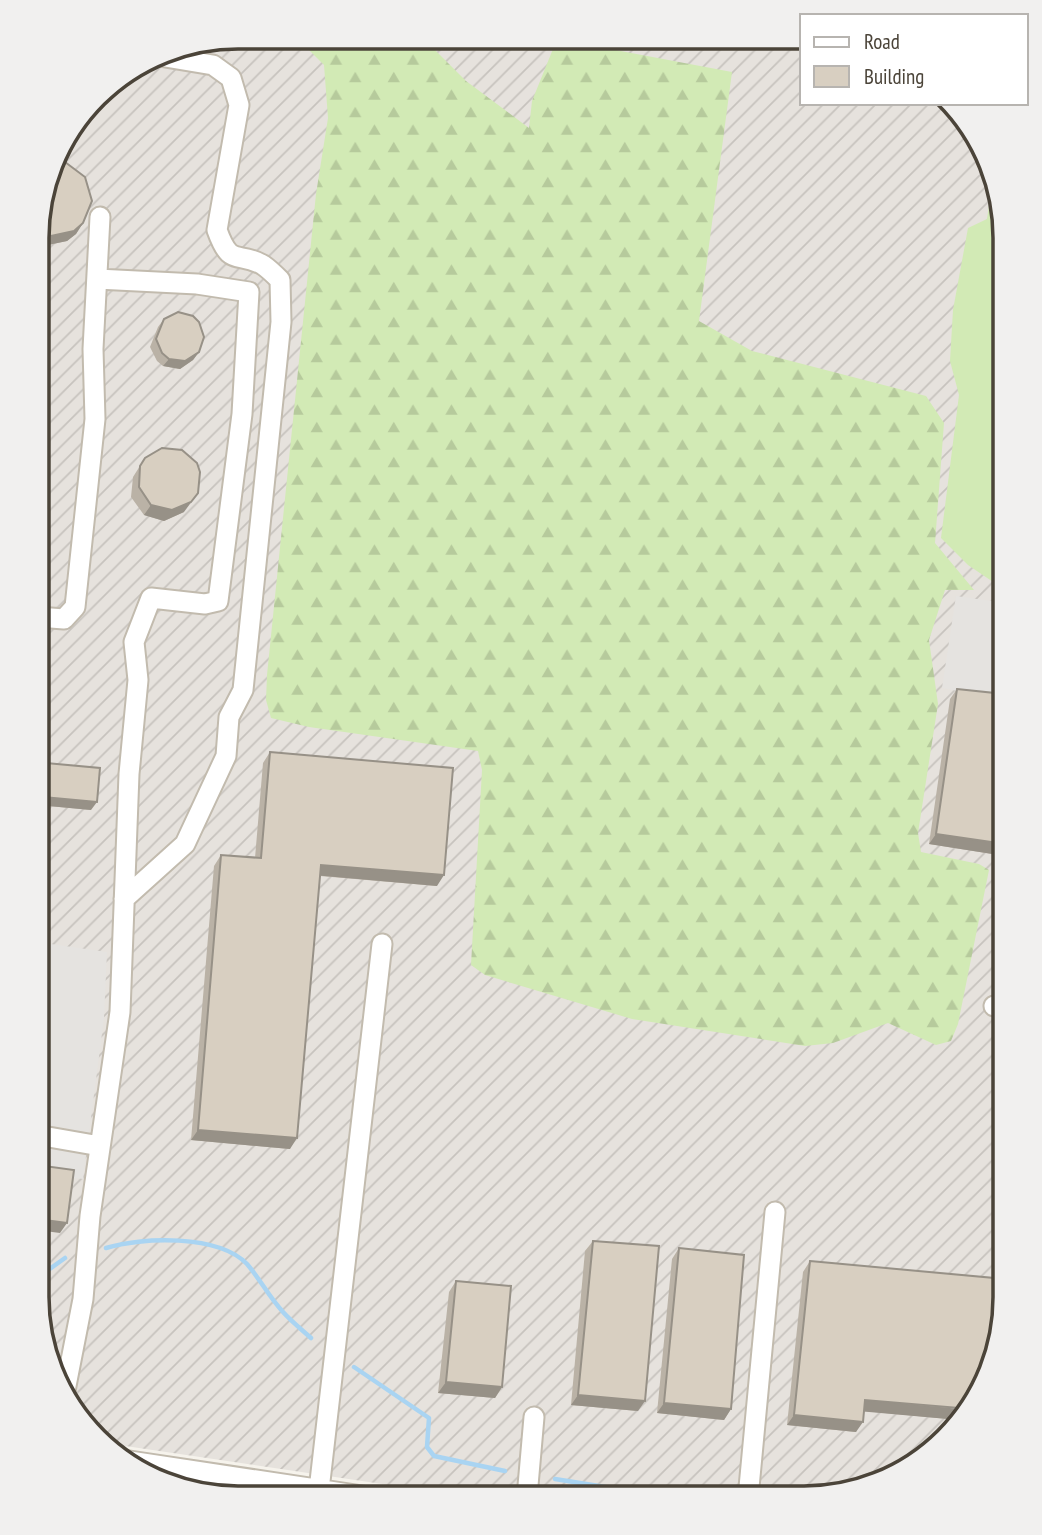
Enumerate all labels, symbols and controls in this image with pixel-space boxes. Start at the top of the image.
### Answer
legend [800,14,1028,105]
text: Road [864,28,900,55]
text: Building [864,63,924,90]

